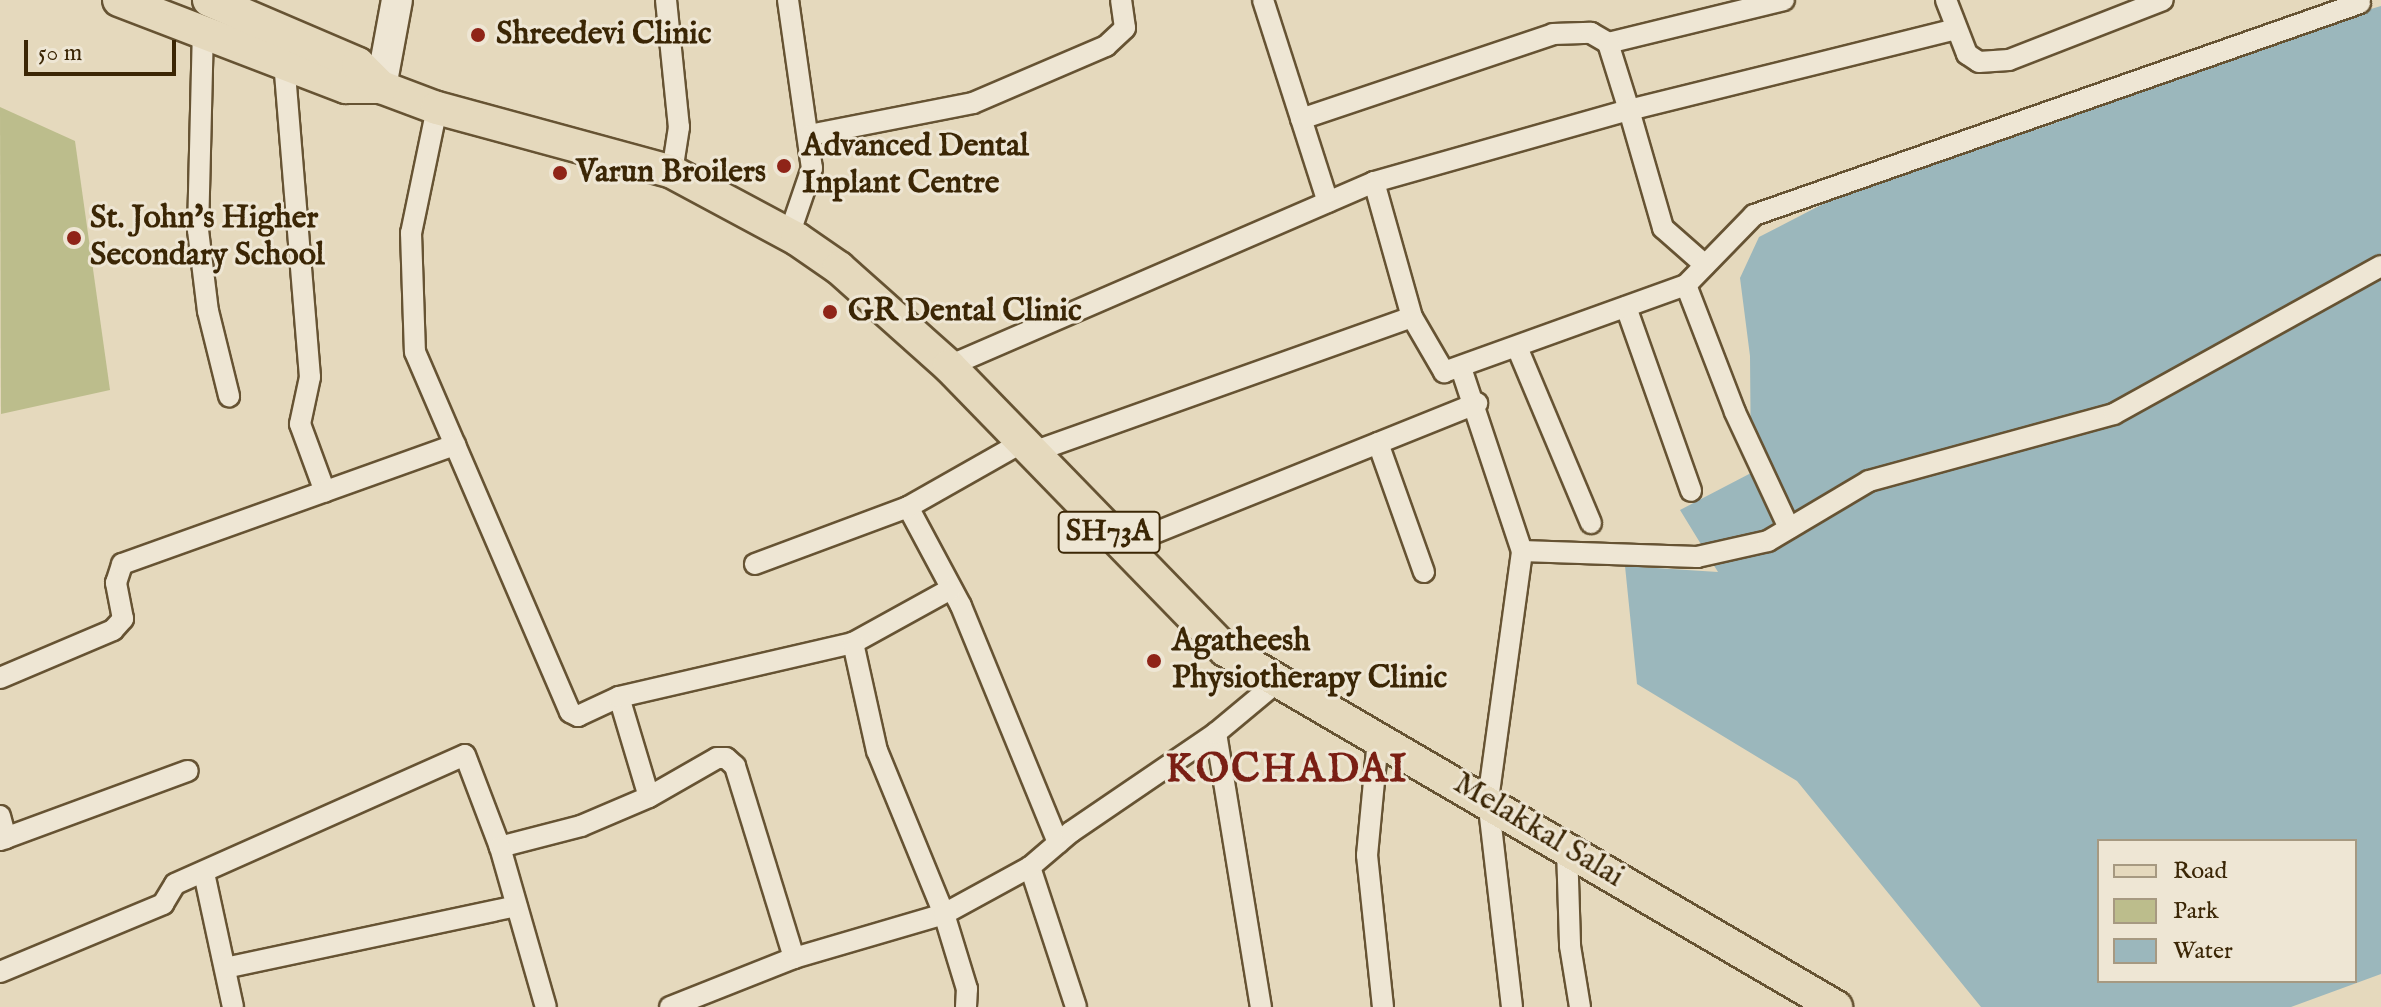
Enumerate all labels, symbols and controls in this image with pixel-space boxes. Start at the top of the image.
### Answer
place label: Shreedevi Clinic [496,16,712,54]
scale bar [28,24,180,74]
marker: Shreedevi Clinic [467,24,489,46]
text: 50 m [38,38,82,69]
place label: Advanced Dental Inplant Centre [802,129,1029,204]
place label: Varun Broilers [576,154,766,192]
marker: Advanced Dental Inplant Centre [773,155,795,177]
marker: Varun Broilers [551,164,569,182]
place label: St. John's Higher Secondary School [90,201,325,276]
marker: St. John's Higher Secondary School [65,229,83,247]
place label: GR Dental Clinic [848,293,1082,331]
marker: GR Dental Clinic [819,301,841,323]
road number: SH73A [1057,506,1161,558]
place label: Agatheesh Physiotherapy Clinic [1172,624,1447,699]
marker: Agatheesh Physiotherapy Clinic [1143,650,1165,672]
district label: KOCHADAI [1166,747,1408,795]
street label: Melakkal Salai [1446,765,1630,897]
legend [2097,839,2357,983]
text: Road [2173,856,2227,887]
text: Park [2173,896,2219,927]
text: Water [2173,936,2233,967]

